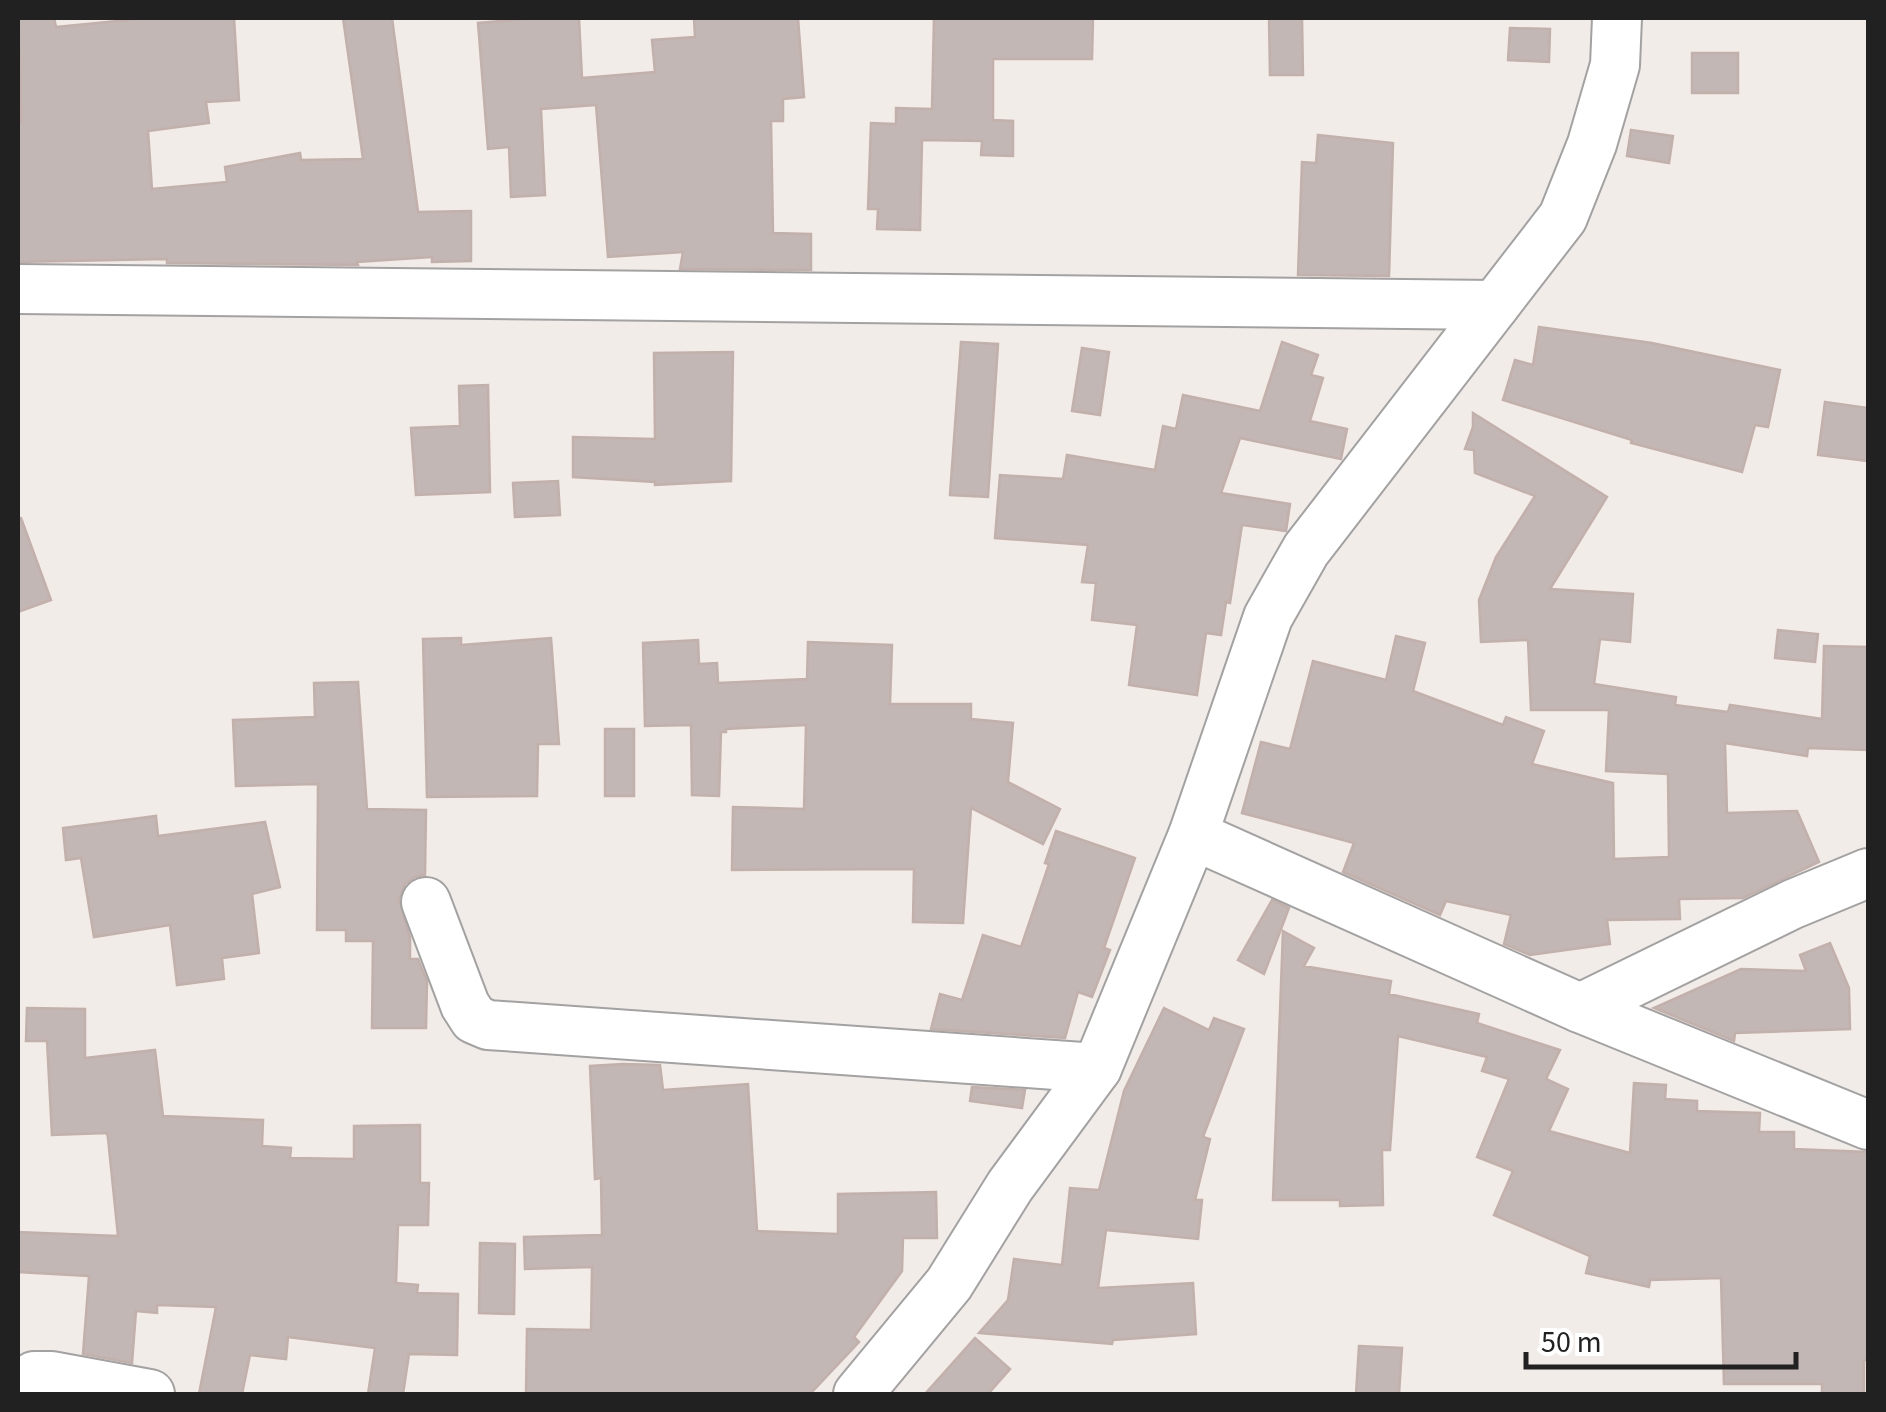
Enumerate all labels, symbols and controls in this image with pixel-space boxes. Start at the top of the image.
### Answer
scale bar [1526,1307,1796,1369]
text: 50 m [1541,1321,1602,1364]

